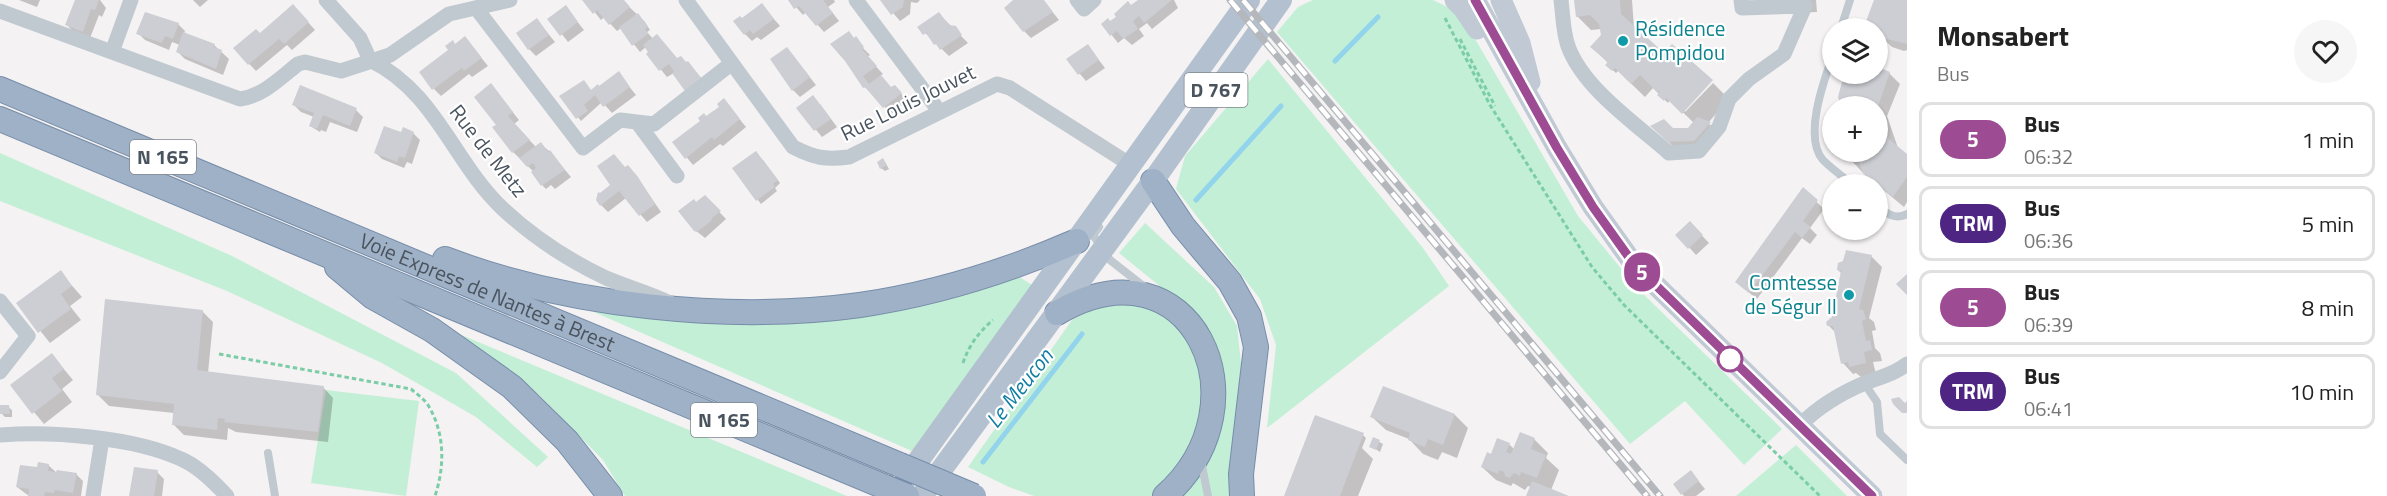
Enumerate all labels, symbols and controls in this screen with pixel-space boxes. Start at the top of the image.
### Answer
place label: Résidence Pompidou [1635,12,1725,68]
text: Monsabert [1937,14,2069,57]
map controls [1822,18,1888,240]
button: layers [1822,18,1888,84]
button: heart [2294,20,2357,83]
marker: Résidence Pompidou [1616,34,1630,48]
street label: Rue Louis Jouvet [835,55,981,149]
text: Bus [1937,58,1969,89]
road number: D 767 [1184,73,1248,107]
button: + [1822,96,1888,162]
street label: Rue de Metz [442,97,535,204]
text: Bus [2024,107,2060,141]
text: 5 [1967,123,1979,155]
text: 1 min [2302,123,2354,157]
road number: N 165 [130,140,196,174]
text: 06:32 [2024,141,2073,172]
button: − [1822,174,1888,240]
text: Bus [2024,191,2060,225]
text: TRM [1952,207,1994,239]
text: 5 min [2302,207,2354,241]
street label: Voie Express de Nantes à Brest [355,224,621,359]
text: 06:36 [2024,225,2073,256]
line badge: 5 [1622,252,1662,292]
text: 5 [1636,256,1648,288]
place label: Comtesse de Ségur II [1745,266,1837,322]
text: Bus [2024,275,2060,309]
marker: Comtesse de Ségur II [1842,288,1856,302]
text: 5 [1967,291,1979,323]
text: 8 min [2302,291,2354,325]
text: 06:39 [2024,309,2073,340]
water label: Le Meucon [977,340,1062,435]
unlabelled marker [1717,346,1743,372]
text: Bus [2024,359,2060,393]
text: TRM [1952,375,1994,407]
text: 10 min [2289,375,2354,409]
text: 06:41 [2024,393,2073,424]
road number: N 165 [691,403,757,437]

